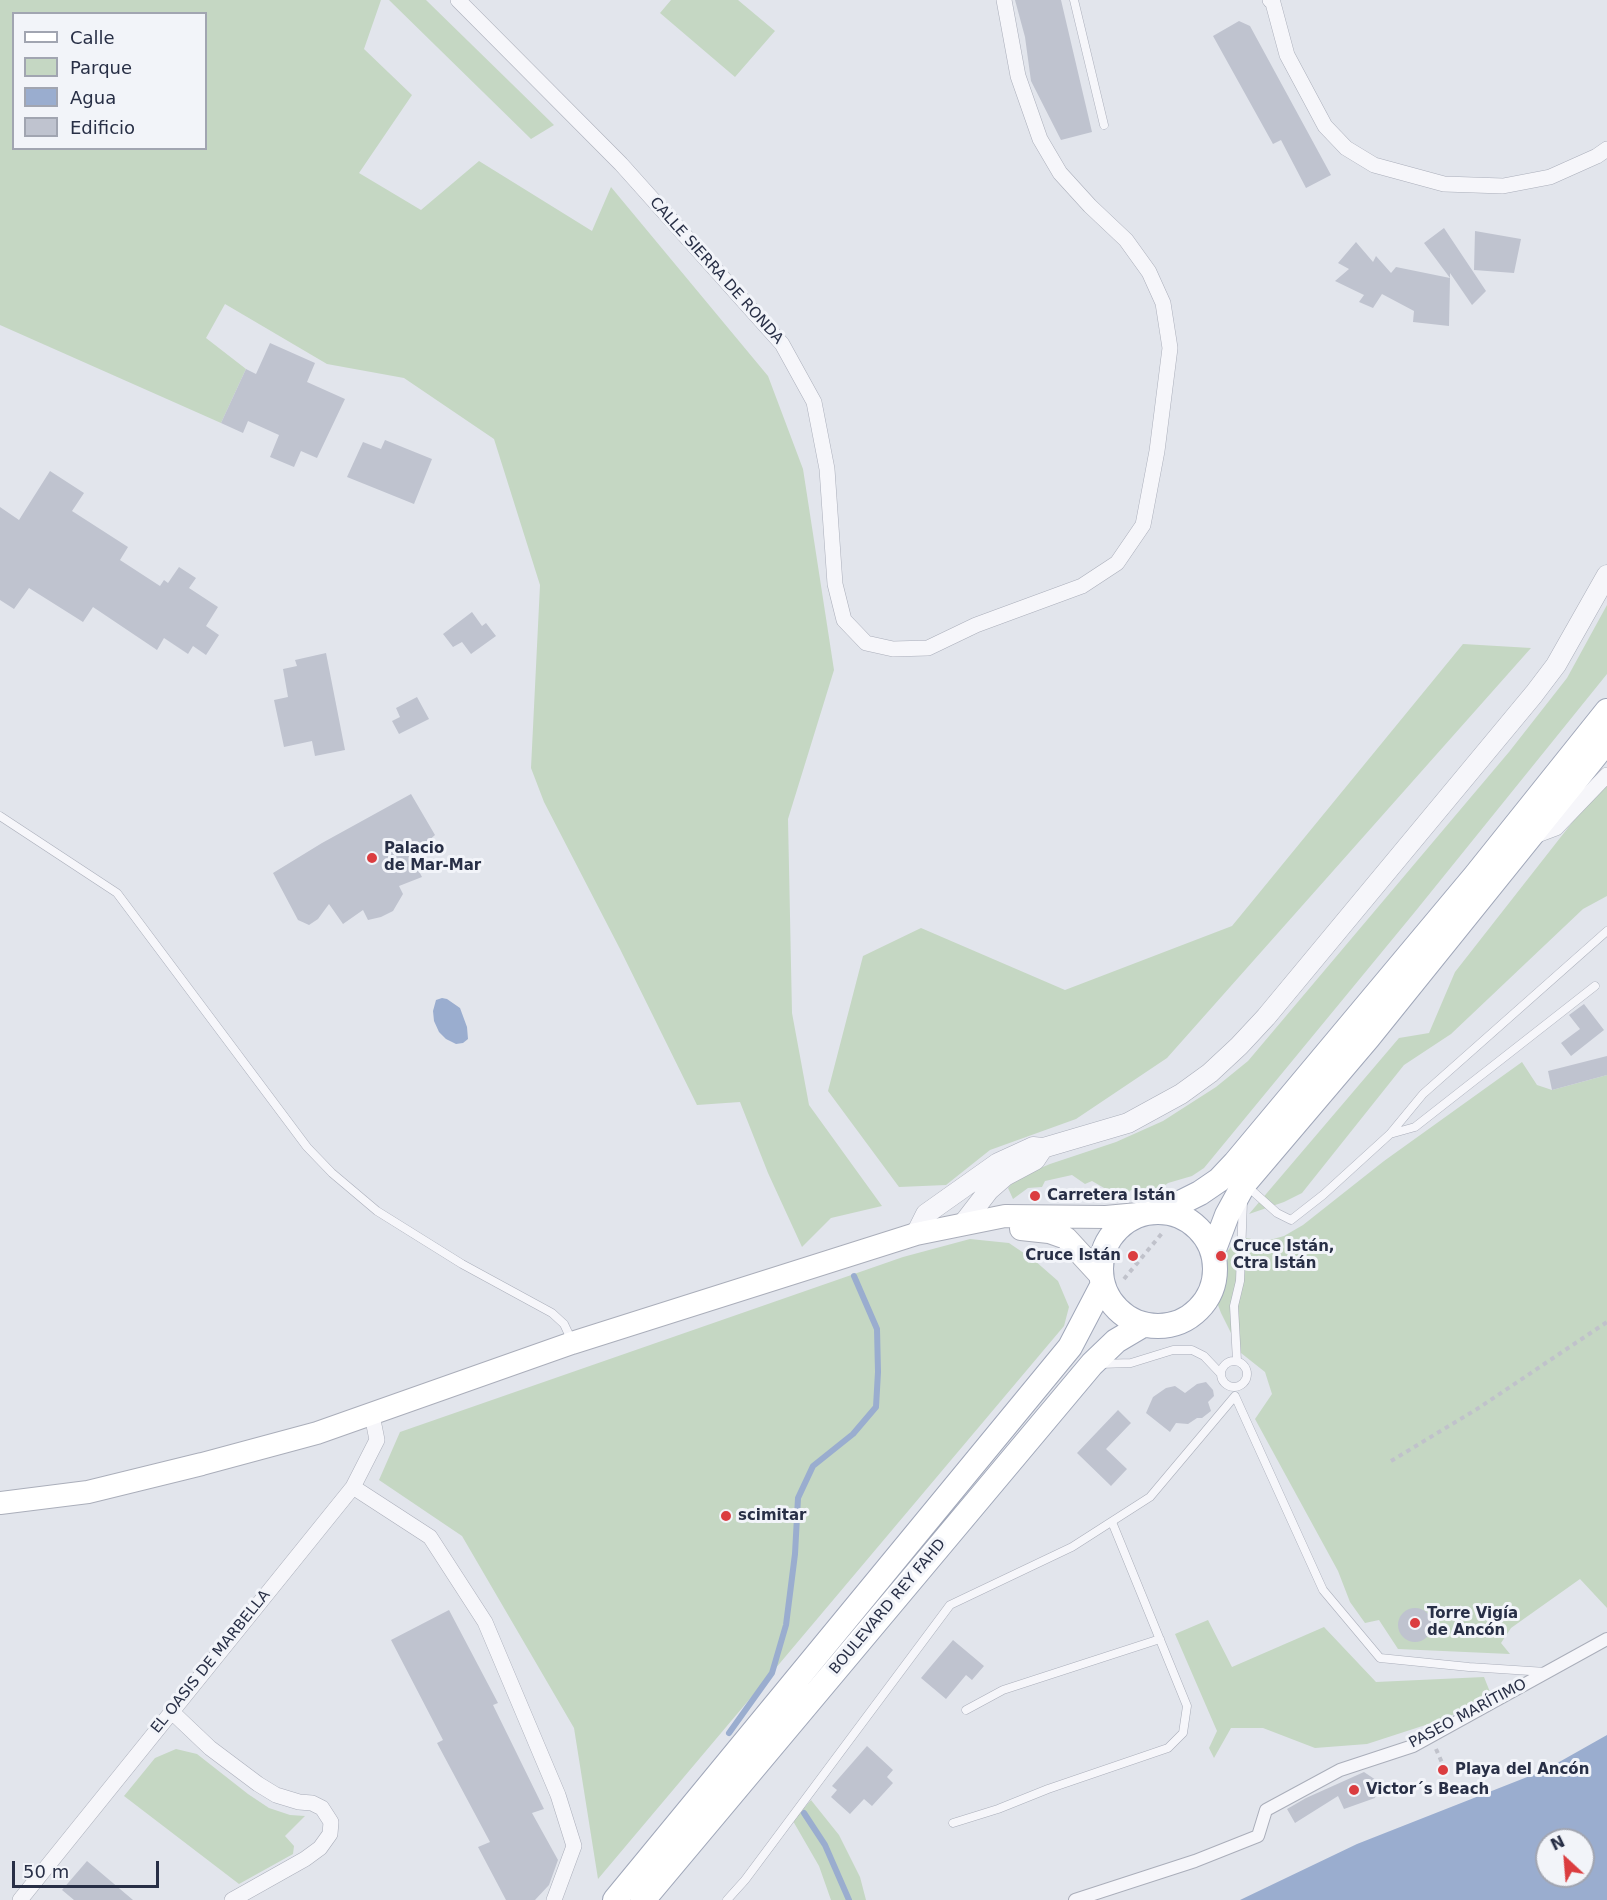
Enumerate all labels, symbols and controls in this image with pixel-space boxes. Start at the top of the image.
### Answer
legend [12,12,207,150]
text: Calle [70,27,115,48]
text: Parque [70,57,132,78]
text: Agua [70,87,116,108]
text: Edificio [70,117,135,138]
street label: CALLE SIERRA DE RONDA [645,194,787,348]
place label: Palacio de Mar-Mar [384,840,481,875]
marker: Palacio de Mar-Mar [365,851,379,865]
place label: Carretera Istán [1047,1187,1176,1205]
marker: Carretera Istán [1028,1189,1042,1203]
place label: Cruce Istán, Ctra Istán [1233,1238,1335,1273]
place label: Cruce Istán [1025,1247,1121,1265]
marker: Cruce Istán [1126,1249,1140,1263]
marker: Cruce Istán, Ctra Istán [1214,1249,1228,1263]
place label: scimitar [738,1507,806,1525]
marker: scimitar [719,1509,733,1523]
street label: BOULEVARD REY FAHD [826,1536,950,1678]
street label: EL OASIS DE MARBELLA [148,1587,274,1737]
place label: Torre Vigía de Ancón [1427,1605,1518,1640]
marker: Torre Vigía de Ancón [1408,1616,1422,1630]
street label: PASEO MARÍTIMO [1406,1675,1530,1753]
place label: Playa del Ancón [1455,1761,1589,1779]
marker: Playa del Ancón [1436,1763,1450,1777]
place label: Victor´s Beach [1366,1781,1489,1799]
marker: Victor´s Beach [1347,1783,1361,1797]
north arrow [1535,1828,1595,1888]
text: N [1548,1832,1568,1855]
scale bar [15,1849,162,1887]
text: 50 m [23,1861,69,1882]

